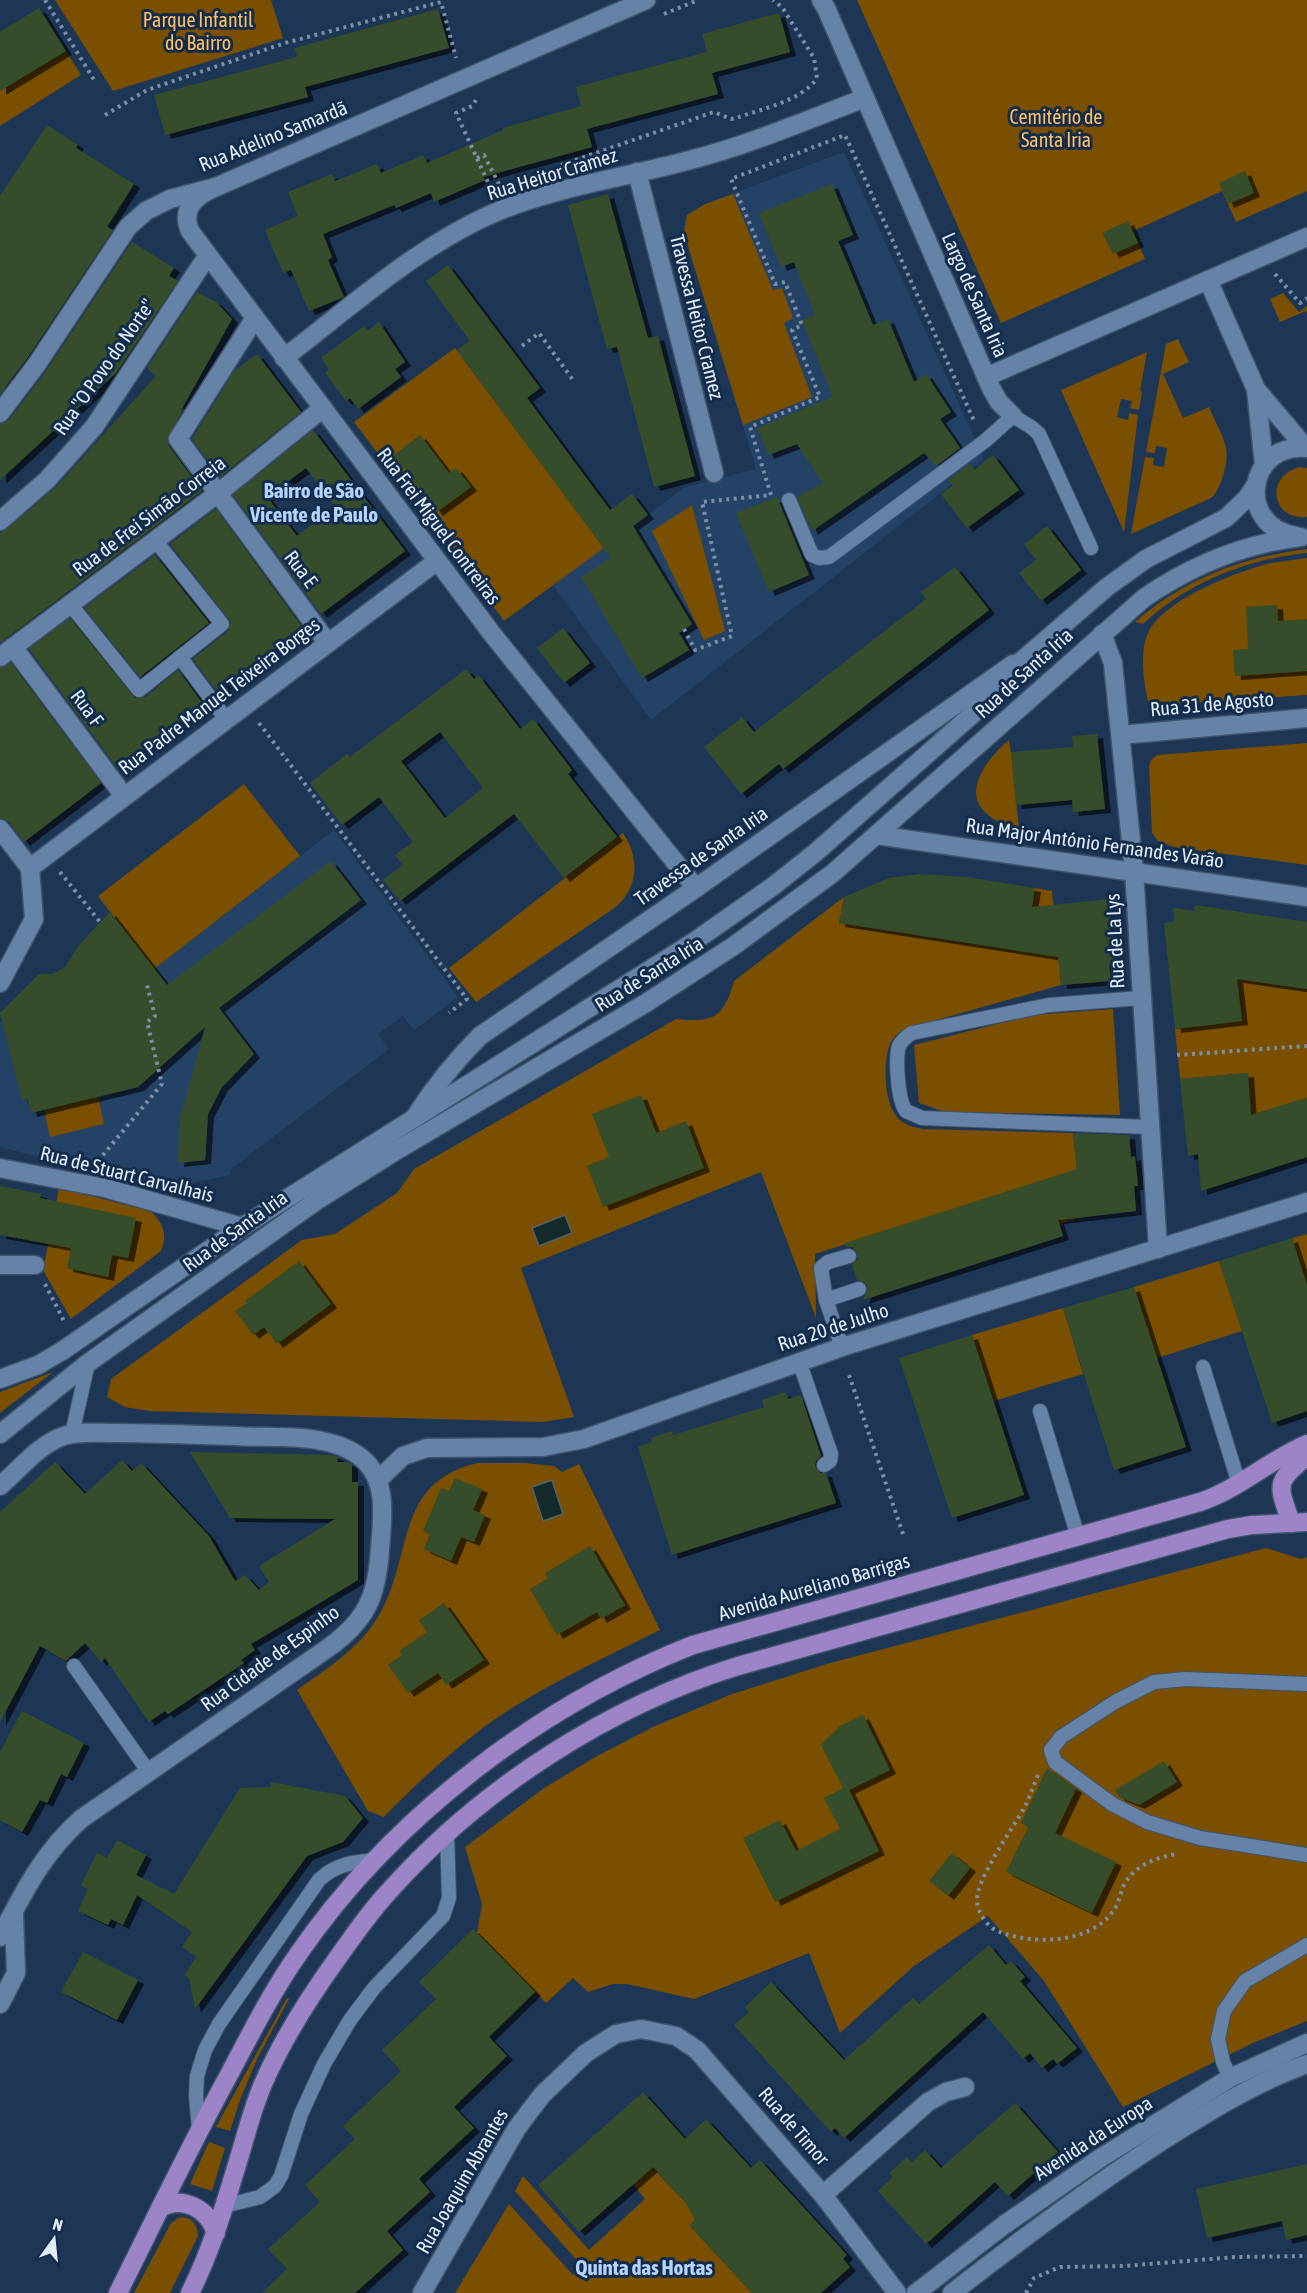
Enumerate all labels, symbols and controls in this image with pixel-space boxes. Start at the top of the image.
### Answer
park label: Parque Infantil do Bairro [143,8,254,54]
street label: Rua Adelino Samardã [195,95,350,176]
park label: Cemitério de Santa Iria [1010,105,1102,151]
street label: Rua Heitor Cramez [484,143,620,204]
street label: Largo de Santa Iria [938,229,1013,361]
street label: Travessa Heitor Cramez [666,232,729,402]
street label: Rua "O Povo do Norte" [48,294,159,439]
street label: Rua Frei Miguel Contreiras [373,443,506,609]
street label: Rua de Frei Simão Correia [68,451,229,580]
district label: Bairro de São Vicente de Paulo [249,478,378,526]
street label: Rua E [280,546,323,592]
street label: Rua Padre Manuel Teixeira Borges [114,612,324,779]
street label: Rua de Santa Iria [970,623,1077,722]
street label: Rua F [66,685,109,730]
street label: Rua 31 de Agosto [1149,687,1275,720]
street label: Travessa de Santa Iria [630,801,772,910]
street label: Rua Major António Fernandes Varão [965,813,1226,872]
street label: Rua de La Lys [1101,893,1128,989]
street label: Rua de Santa Iria [590,931,707,1016]
street label: Rua de Stuart Carvalhais [38,1141,216,1206]
street label: Rua de Santa Iria [178,1185,291,1276]
street label: Rua 20 de Julho [775,1298,891,1355]
street label: Avenida Aureliano Barrigas [716,1548,912,1625]
street label: Rua Cidade de Espinho [196,1600,343,1715]
street label: Rua de Timor [754,2082,835,2170]
street label: Avenida da Europa [1029,2091,1156,2184]
street label: Rua Joaquim Abrantes [411,2104,512,2257]
north arrow [24,2209,84,2269]
text: N [51,2215,65,2234]
district label: Quinta das Hortas [575,2255,713,2279]

